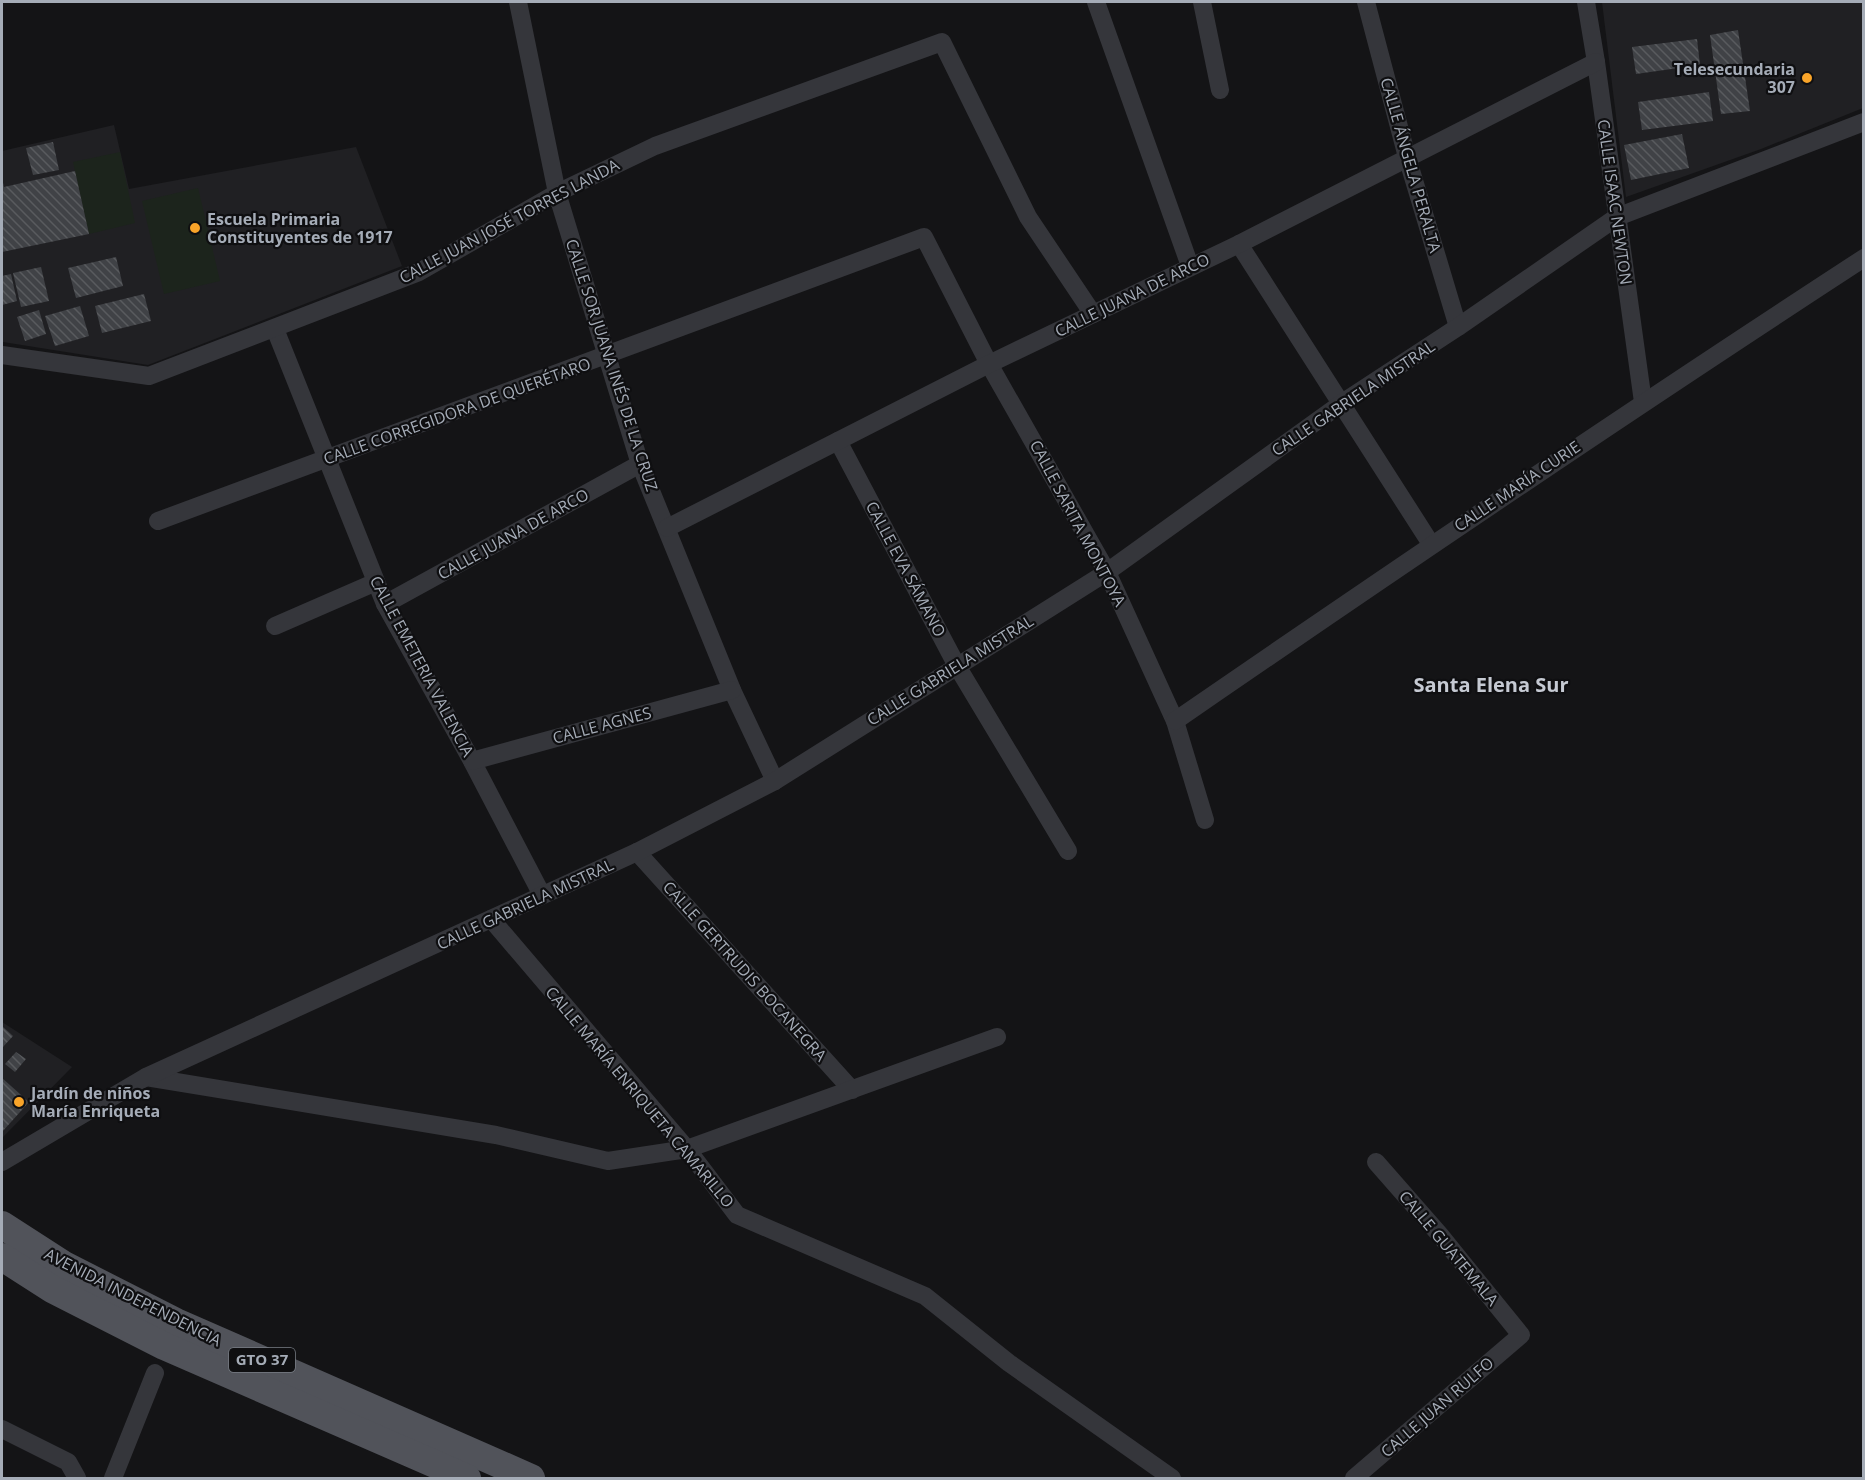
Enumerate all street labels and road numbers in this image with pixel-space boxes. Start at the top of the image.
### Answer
street label: CALLE ÁNGELA PERALTA [1375,75,1447,256]
street label: CALLE ISAAC NEWTON [1593,118,1637,286]
street label: CALLE JUAN JOSÉ TORRES LANDA [395,153,623,288]
street label: CALLE SOR JUANA INÉS DE LA CRUZ [561,236,663,494]
street label: CALLE JUANA DE ARCO [1051,248,1213,342]
street label: CALLE GABRIELA MISTRAL [1267,335,1439,461]
street label: CALLE CORREGIDORA DE QUERÉTARO [320,352,594,470]
street label: CALLE MARÍA CURIE [1449,435,1585,537]
street label: CALLE SARITA MONTOYA [1025,436,1132,611]
street label: CALLE JUANA DE ARCO [434,483,592,585]
street label: CALLE EVA SÁMANO [861,497,951,641]
street label: CALLE EMETERIA VALENCIA [365,572,480,761]
street label: CALLE GABRIELA MISTRAL [862,610,1038,730]
street label: CALLE AGNES [550,701,654,749]
street label: CALLE GABRIELA MISTRAL [433,853,617,955]
street label: CALLE GERTRUDIS BOCANEGRA [658,876,832,1066]
street label: CALLE MARÍA ENRIQUETA CAMARILLO [541,982,739,1212]
street label: CALLE GUATEMALA [1394,1186,1504,1311]
street label: AVENIDA INDEPENDENCIA [41,1243,226,1352]
road number: GTO 37 [229,1348,295,1372]
street label: CALLE JUAN RULFO [1376,1352,1498,1462]

